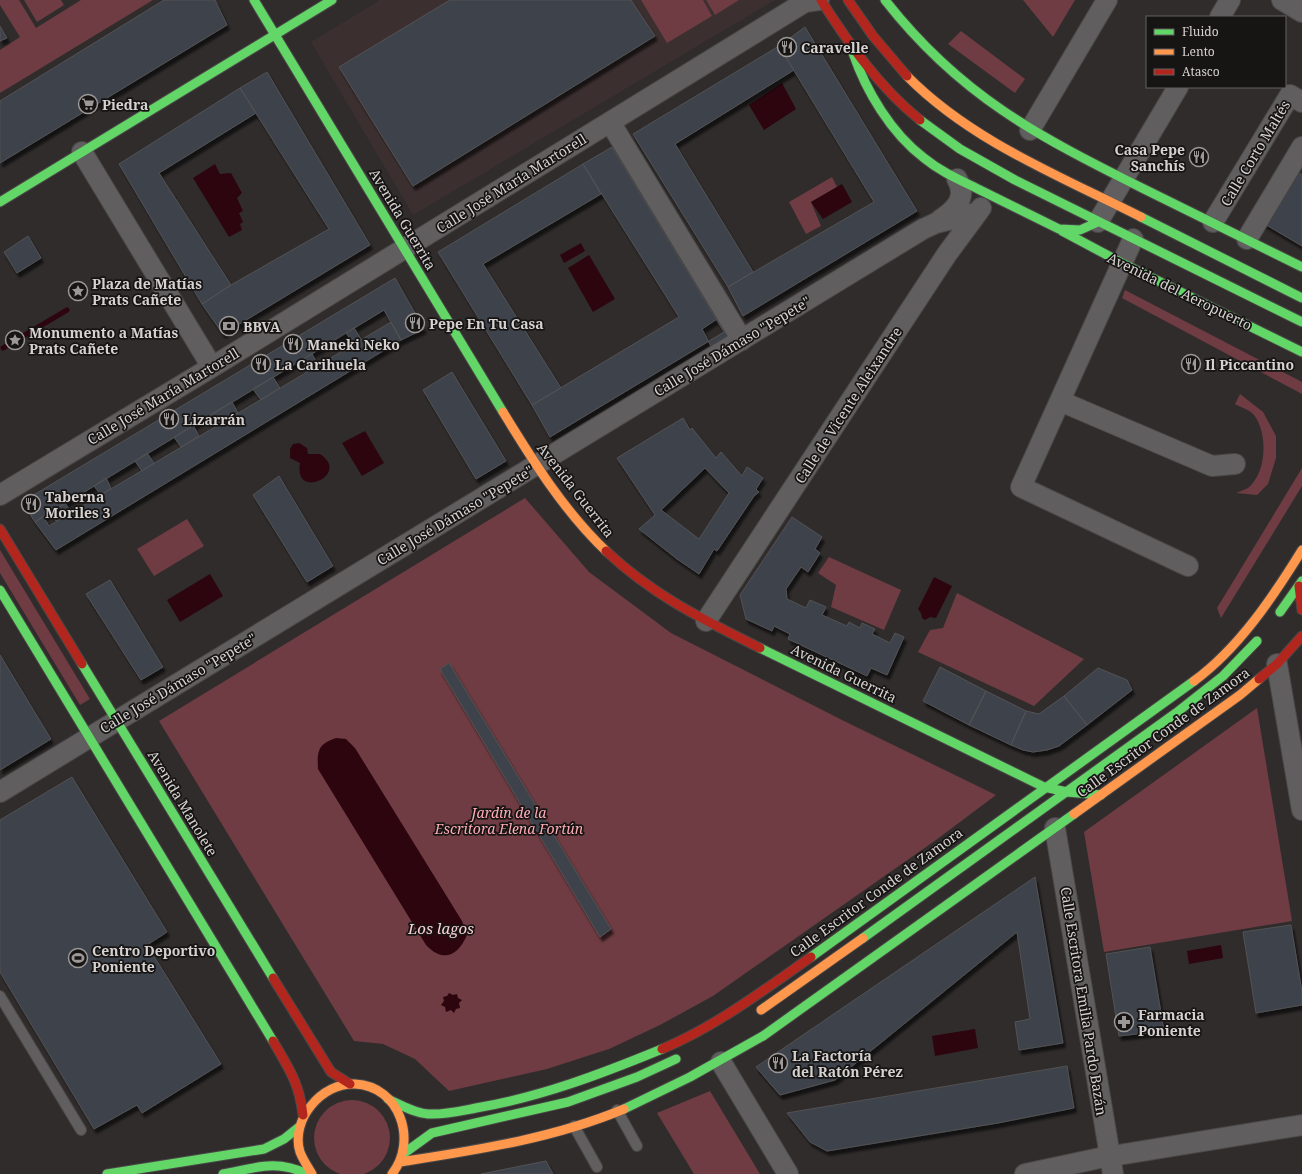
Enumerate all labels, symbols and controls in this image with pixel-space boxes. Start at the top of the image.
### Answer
legend [1146,16,1286,88]
text: Fluido [1182,23,1219,40]
restaurant icon: Caravelle [776,36,798,58]
place label: Caravelle [801,38,869,57]
text: Lento [1182,43,1215,60]
text: Atasco [1182,63,1220,80]
supermarket icon: Piedra [77,93,99,115]
place label: Piedra [102,95,148,114]
street label: Calle Corto Maltés [1216,97,1294,209]
street label: Calle José María Martorell [432,129,590,237]
place label: Casa Pepe Sanchís [1114,140,1185,175]
restaurant icon: Casa Pepe Sanchís [1188,146,1210,168]
street label: Avenida Guerrita [365,165,441,273]
street label: Avenida del Aeropuerto [1105,248,1255,334]
place label: Plaza de Matías Prats Cañete [92,274,202,309]
place icon: Plaza de Matías Prats Cañete [67,280,89,302]
street label: Calle José Dámaso "Pepete" [650,292,814,400]
restaurant icon: Pepe En Tu Casa [404,312,426,334]
place label: Pepe En Tu Casa [429,314,544,333]
bank icon: BBVA [218,315,240,337]
place label: BBVA [243,317,281,336]
place label: Monumento a Matías Prats Cañete [29,323,178,358]
street label: Calle de Vicente Aleixandre [790,323,906,487]
place icon: Monumento a Matías Prats Cañete [4,329,26,351]
restaurant icon: Maneki Neko [282,333,304,355]
place label: Maneki Neko [307,335,400,354]
street label: Calle José María Martorell [84,343,243,449]
restaurant icon: La Carihuela [250,353,272,375]
restaurant icon: Il Piccantino [1180,353,1202,375]
place label: La Carihuela [275,355,366,374]
place label: Il Piccantino [1205,355,1294,374]
restaurant icon: Lizarrán [158,408,180,430]
place label: Lizarrán [183,410,245,429]
street label: Avenida Guerrita [533,439,619,541]
street label: Calle José Dámaso "Pepete" [373,461,537,569]
place label: Taberna Moriles 3 [45,487,110,522]
restaurant icon: Taberna Moriles 3 [20,493,42,515]
street label: Calle José Dámaso "Pepete" [96,629,260,737]
street label: Avenida Guerrita [788,639,900,707]
street label: Calle Escritor Conde de Zamora [1073,663,1253,801]
street label: Avenida Manolete [144,746,222,860]
park label: Jardín de la Escritora Elena Fortún [434,803,584,838]
street label: Calle Escritor Conde de Zamora [786,823,966,961]
street label: Calle Escritora Emilia Pardo Bazán [1057,885,1111,1117]
water label: Los lagos [407,918,474,938]
place label: Centro Deportivo Poniente [92,941,215,976]
sports icon: Centro Deportivo Poniente [67,947,89,969]
place label: Farmacia Poniente [1138,1005,1205,1040]
pharmacy icon: Farmacia Poniente [1113,1011,1135,1033]
place label: La Factoría del Ratón Pérez [792,1046,903,1081]
restaurant icon: La Factoría del Ratón Pérez [767,1052,789,1074]

